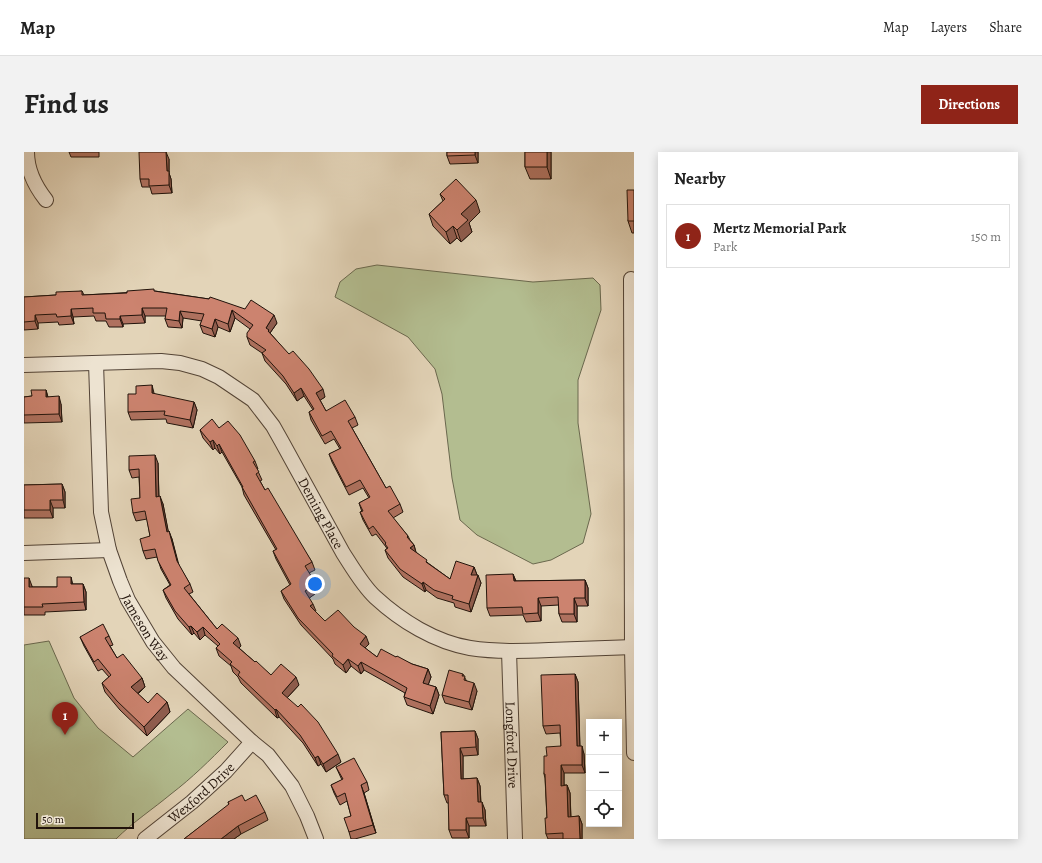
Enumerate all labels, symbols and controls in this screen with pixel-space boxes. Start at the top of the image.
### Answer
text: Map [20,15,55,41]
text: Map [883,18,909,37]
text: Layers [931,18,967,37]
text: Share [989,18,1022,37]
text: Find us [24,85,109,123]
button: Directions [921,85,1018,124]
text: Nearby [674,167,725,190]
text: Mertz Memorial Park [713,218,846,238]
text: 1 [686,228,690,245]
text: 150 m [971,228,1001,245]
text: Park [713,238,737,255]
street label: Deming Place [294,474,348,552]
your location [305,574,325,594]
street label: Jameson Way [117,591,175,666]
street label: Longford Drive [501,701,523,789]
pin: 1 [52,702,78,735]
map controls [586,719,622,827]
button: + [586,719,622,755]
button: − [586,755,622,791]
street label: Wexford Drive [163,758,239,828]
button: locate [586,791,622,827]
scale bar [36,811,134,830]
text: 50 m [42,812,64,827]

